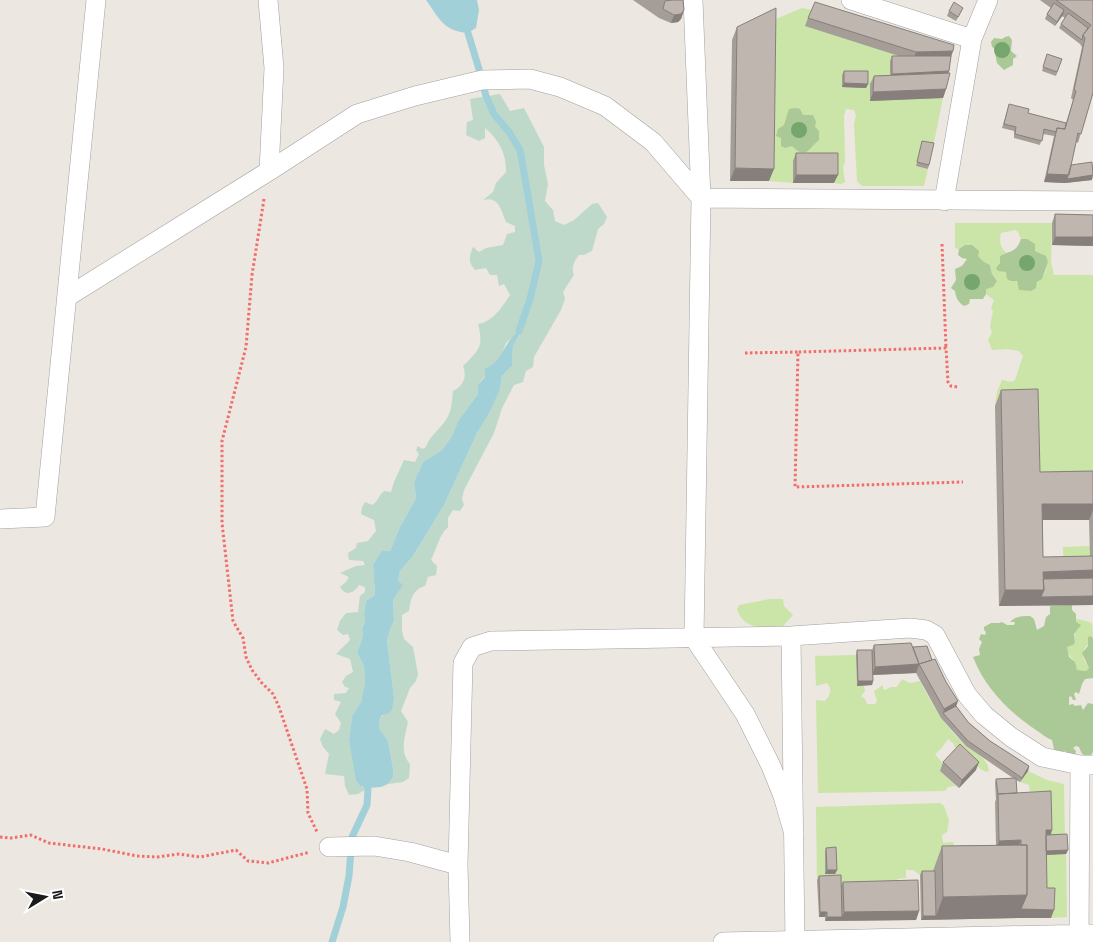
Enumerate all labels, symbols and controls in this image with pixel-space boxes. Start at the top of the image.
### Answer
north arrow [20,872,70,922]
text: N [48,889,67,901]

